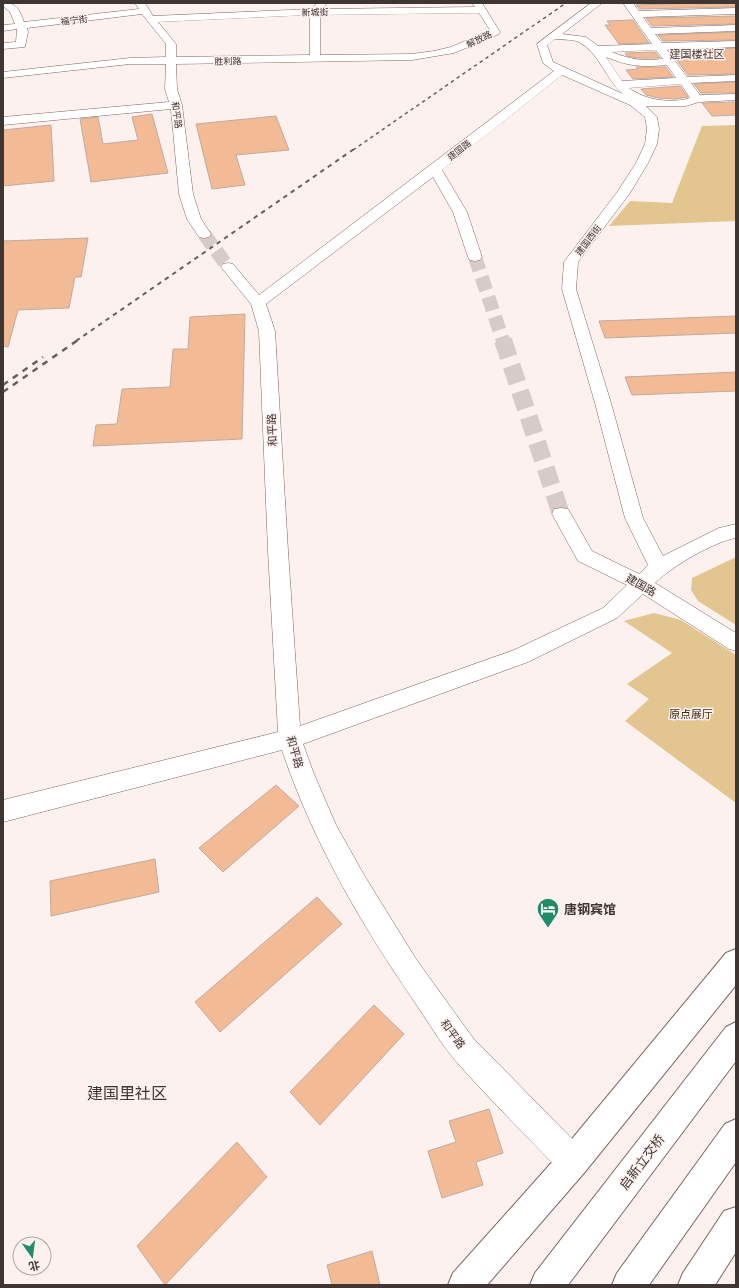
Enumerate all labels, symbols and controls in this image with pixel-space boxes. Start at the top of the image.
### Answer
street label: 新城街 [301,6,329,18]
street label: 福宁街 [60,13,88,27]
street label: 解放路 [464,28,494,50]
district label: 建国楼社区 [670,47,725,61]
street label: 胜利路 [214,55,242,67]
street label: 和平路 [170,101,184,129]
street label: 建国路 [445,137,473,163]
street label: 建国西街 [573,222,603,258]
street label: 和平路 [264,413,280,447]
street label: 建国路 [623,571,659,599]
park label: 原点展厅 [669,707,713,721]
street label: 和平路 [284,734,306,770]
hotel icon: 唐钢宾馆 [535,896,561,929]
place label: 唐钢宾馆 [564,901,616,918]
street label: 和平路 [438,1017,468,1051]
district label: 建国里社区 [87,1083,167,1103]
street label: 启新立交桥 [616,1131,668,1193]
north arrow [12,1236,52,1276]
text: 北 [27,1258,41,1274]

